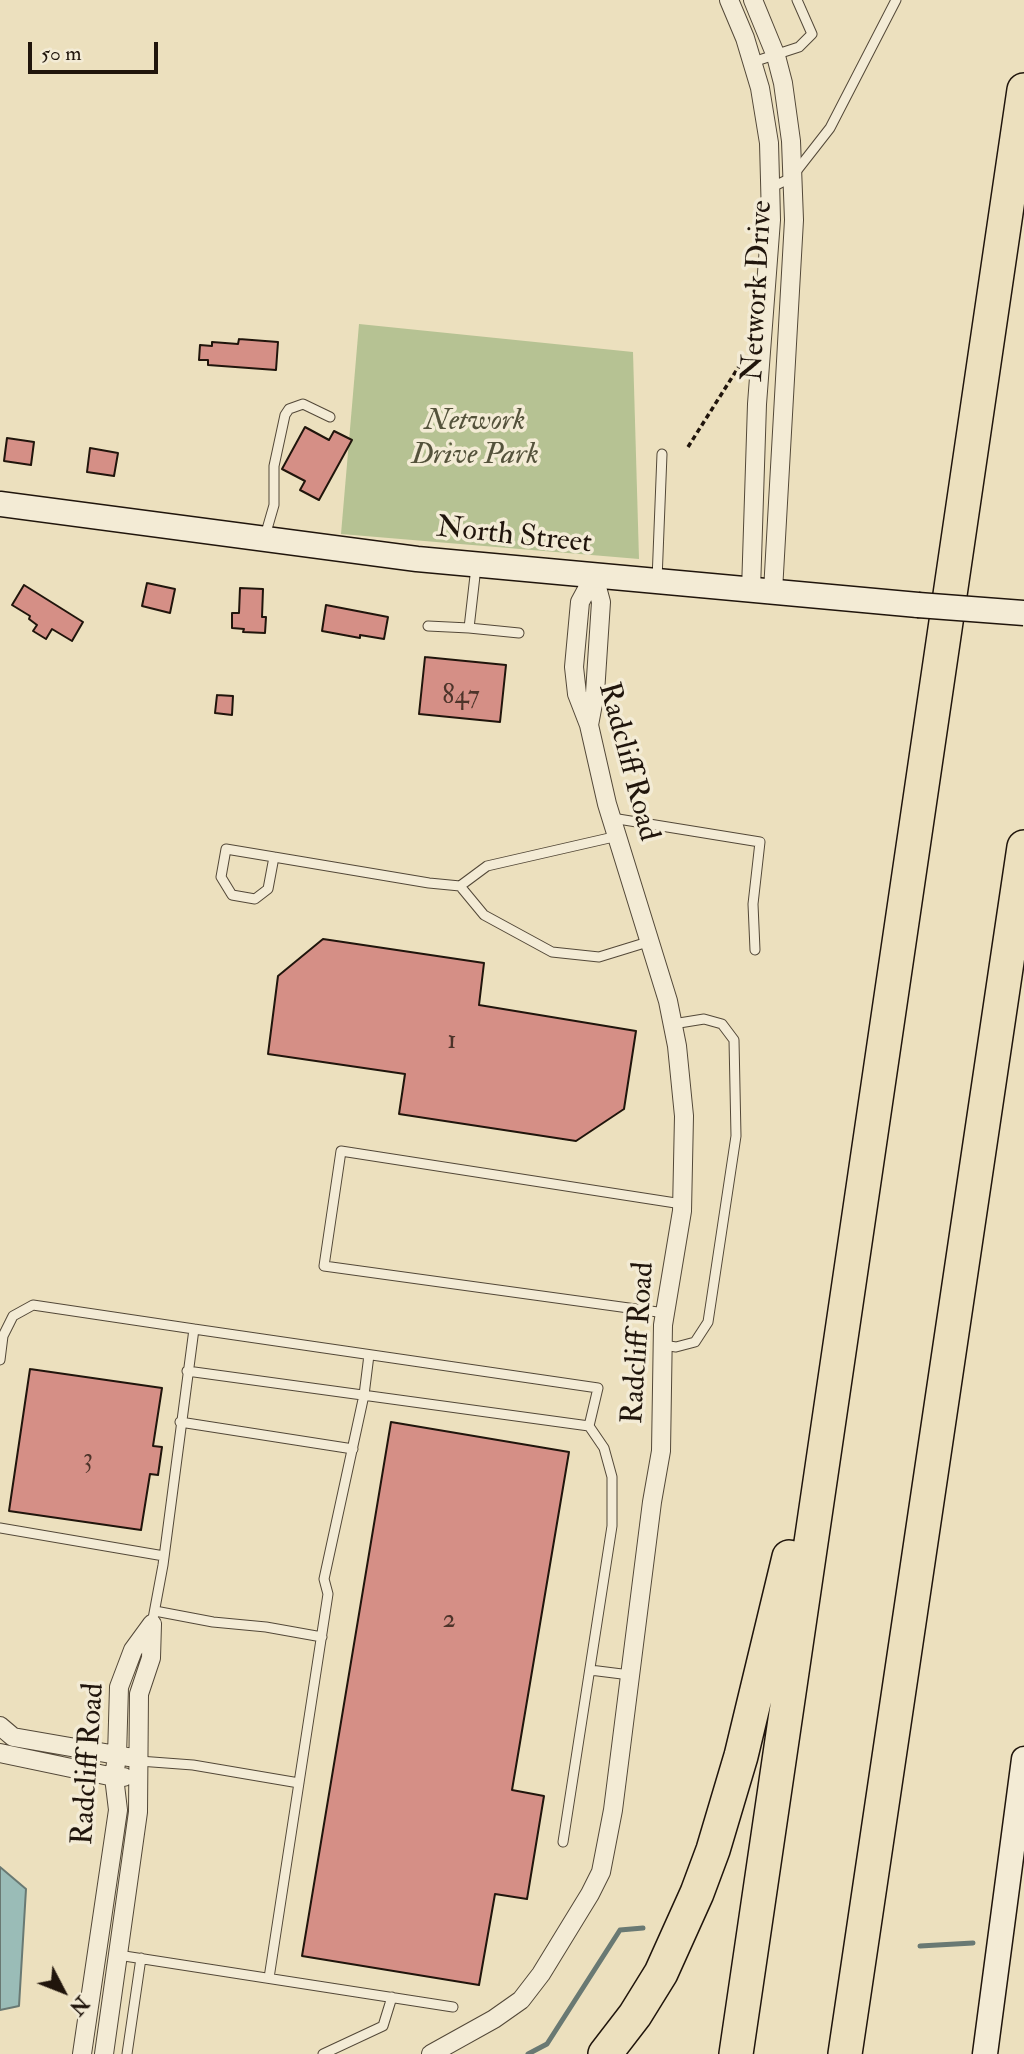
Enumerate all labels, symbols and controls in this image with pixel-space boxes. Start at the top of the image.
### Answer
scale bar [32,28,161,72]
text: 50 m [41,40,82,67]
street label: Network Drive [736,199,782,383]
park label: Network Drive Park [411,405,539,476]
street label: North Street [435,511,593,563]
street label: Radcliff Road [589,679,665,845]
house number: 847 [442,681,480,713]
house number: 1 [447,1026,457,1058]
street label: Radcliff Road [616,1261,664,1425]
house number: 3 [83,1444,93,1476]
house number: 2 [442,1605,456,1637]
street label: Radcliff Road [66,1682,114,1846]
north arrow [28,1956,98,2026]
text: N [64,1991,93,2019]

